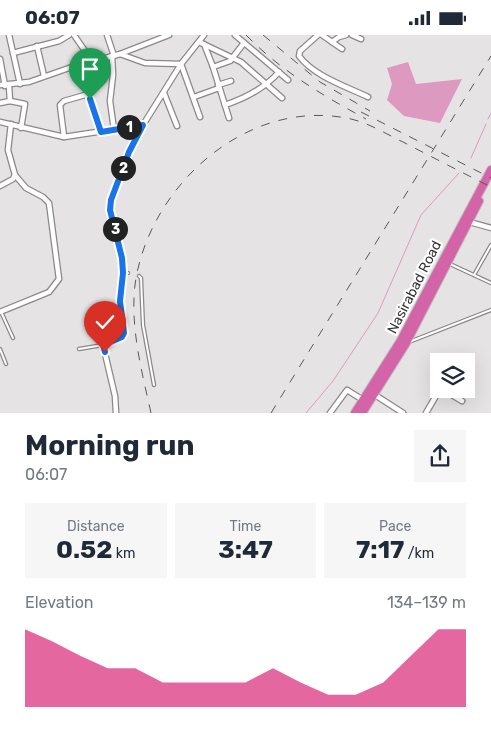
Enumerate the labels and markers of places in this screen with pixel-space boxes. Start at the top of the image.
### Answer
pin [69,48,111,99]
pin: 1 [116,115,142,139]
pin: 2 [110,155,136,181]
pin: 3 [102,217,128,241]
pin [84,301,126,352]

